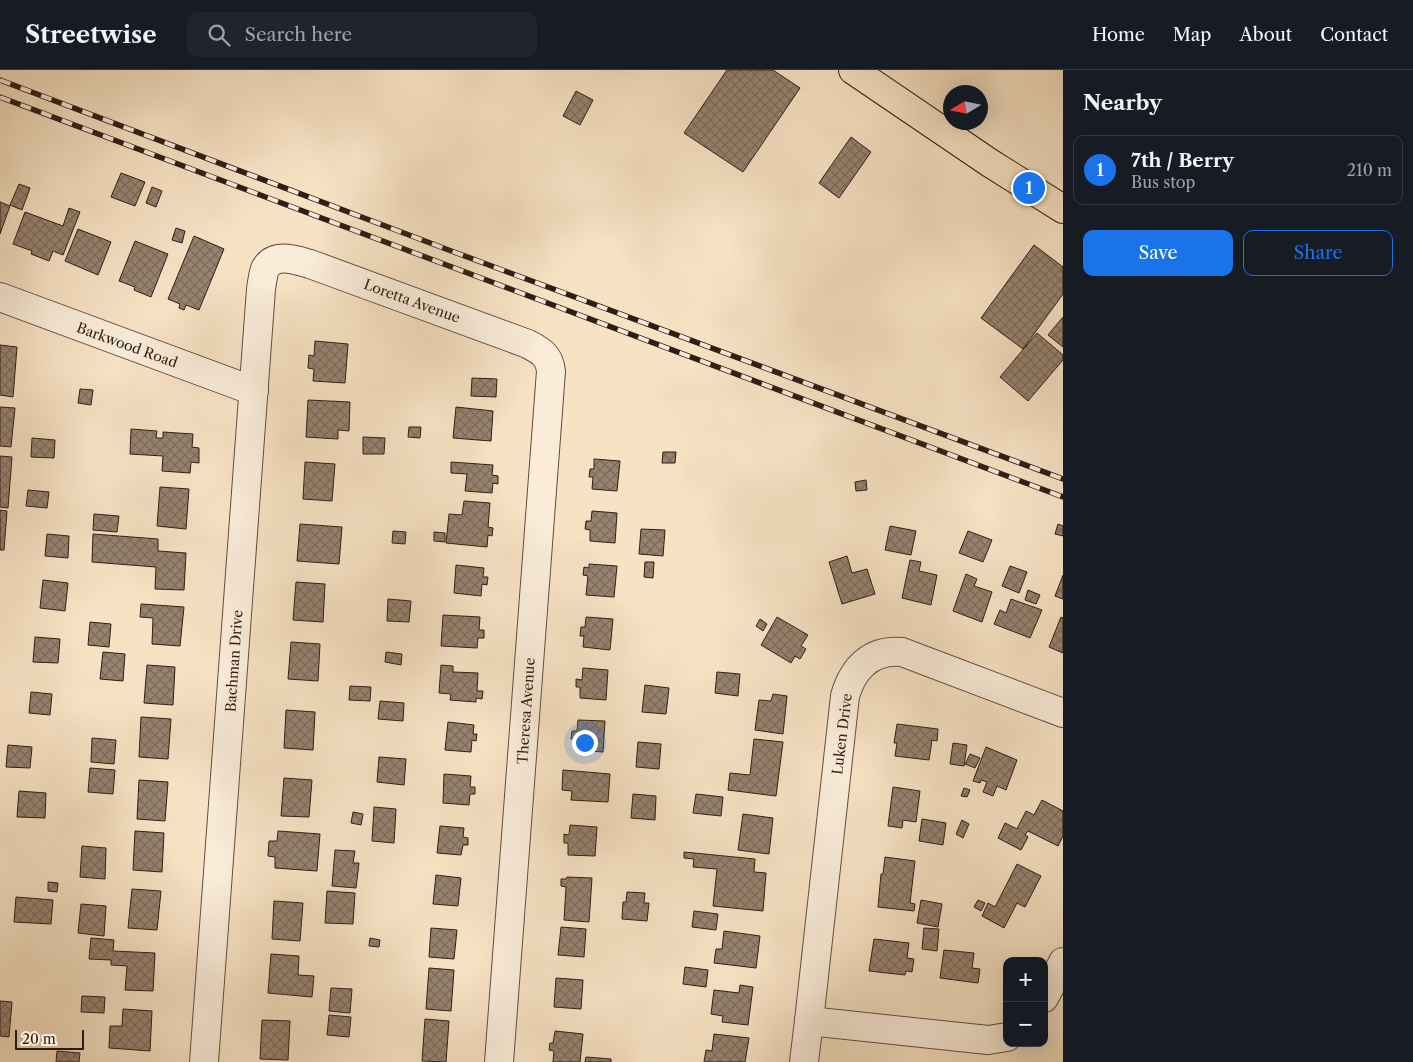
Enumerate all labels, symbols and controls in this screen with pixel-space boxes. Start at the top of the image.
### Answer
search box [187,12,537,57]
text: Streetwise [25,20,157,49]
icon: search [205,21,233,49]
text: Search here [245,23,352,46]
text: Home [1092,24,1145,46]
text: Map [1173,24,1211,46]
text: About [1239,24,1292,46]
text: Contact [1320,24,1388,46]
north arrow [943,85,988,130]
text: Nearby [1083,90,1162,115]
text: 7th / Berry [1131,149,1234,172]
text: 1 [1096,160,1104,180]
text: 210 m [1347,160,1392,180]
pin: 1 [1013,169,1045,207]
text: Bus stop [1131,172,1195,192]
button: Save [1083,230,1233,276]
button: Share [1243,230,1393,276]
street label: Loretta Avenue [361,275,463,327]
street label: Barkwood Road [74,318,180,372]
street label: Bachman Drive [221,609,247,713]
street label: Theresa Avenue [513,657,539,765]
street label: Luken Drive [828,692,856,776]
your location [572,730,598,756]
map controls [1003,957,1048,1047]
button: + [1003,957,1048,1002]
button: − [1003,1002,1048,1047]
scale bar [15,1027,84,1050]
text: 20 m [22,1030,56,1048]

